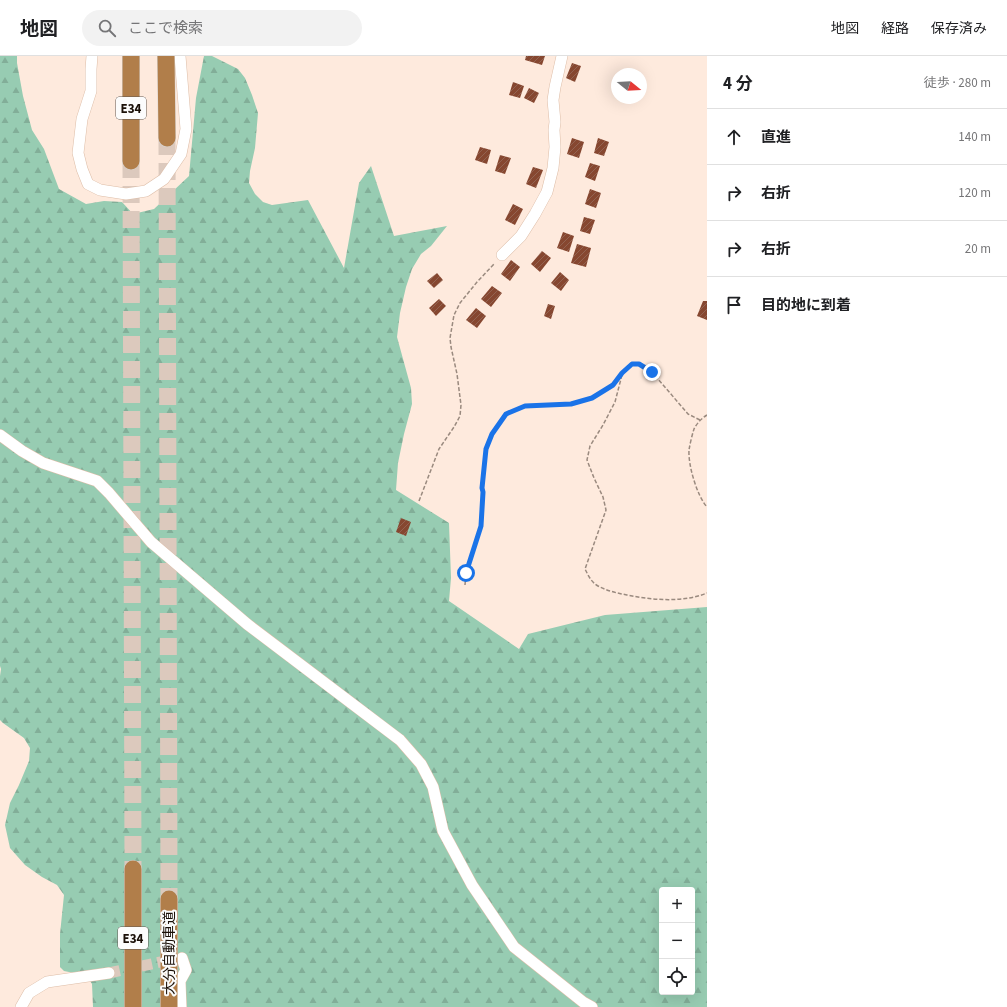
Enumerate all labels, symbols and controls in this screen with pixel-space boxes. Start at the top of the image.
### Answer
search box [82,10,362,46]
text: 地図 [20,16,58,43]
icon: search [96,17,118,39]
text: ここで検索 [128,18,203,39]
text: 地図 [831,19,859,39]
text: 経路 [881,19,909,39]
text: 保存済み [931,19,987,39]
north arrow [611,68,647,104]
text: 4 分 [723,72,752,96]
text: 徒歩 · 280 m [924,74,991,92]
road number: E34 [116,97,146,119]
icon: ahead [723,126,745,148]
text: 直進 [761,127,791,148]
text: 140 m [958,128,991,146]
icon: right [723,182,745,204]
text: 右折 [761,183,791,204]
text: 120 m [958,184,991,202]
icon: right [723,238,745,260]
text: 右折 [761,239,791,260]
text: 20 m [965,240,991,258]
icon: arrive [723,294,745,316]
text: 目的地に到着 [761,295,851,316]
route end [643,363,661,381]
route start [457,564,475,582]
map controls [659,887,695,995]
button: + [659,887,695,923]
street label: 大分自動車道 [160,911,180,995]
button: − [659,923,695,959]
road number: E34 [118,927,148,949]
button: locate [659,959,695,995]

